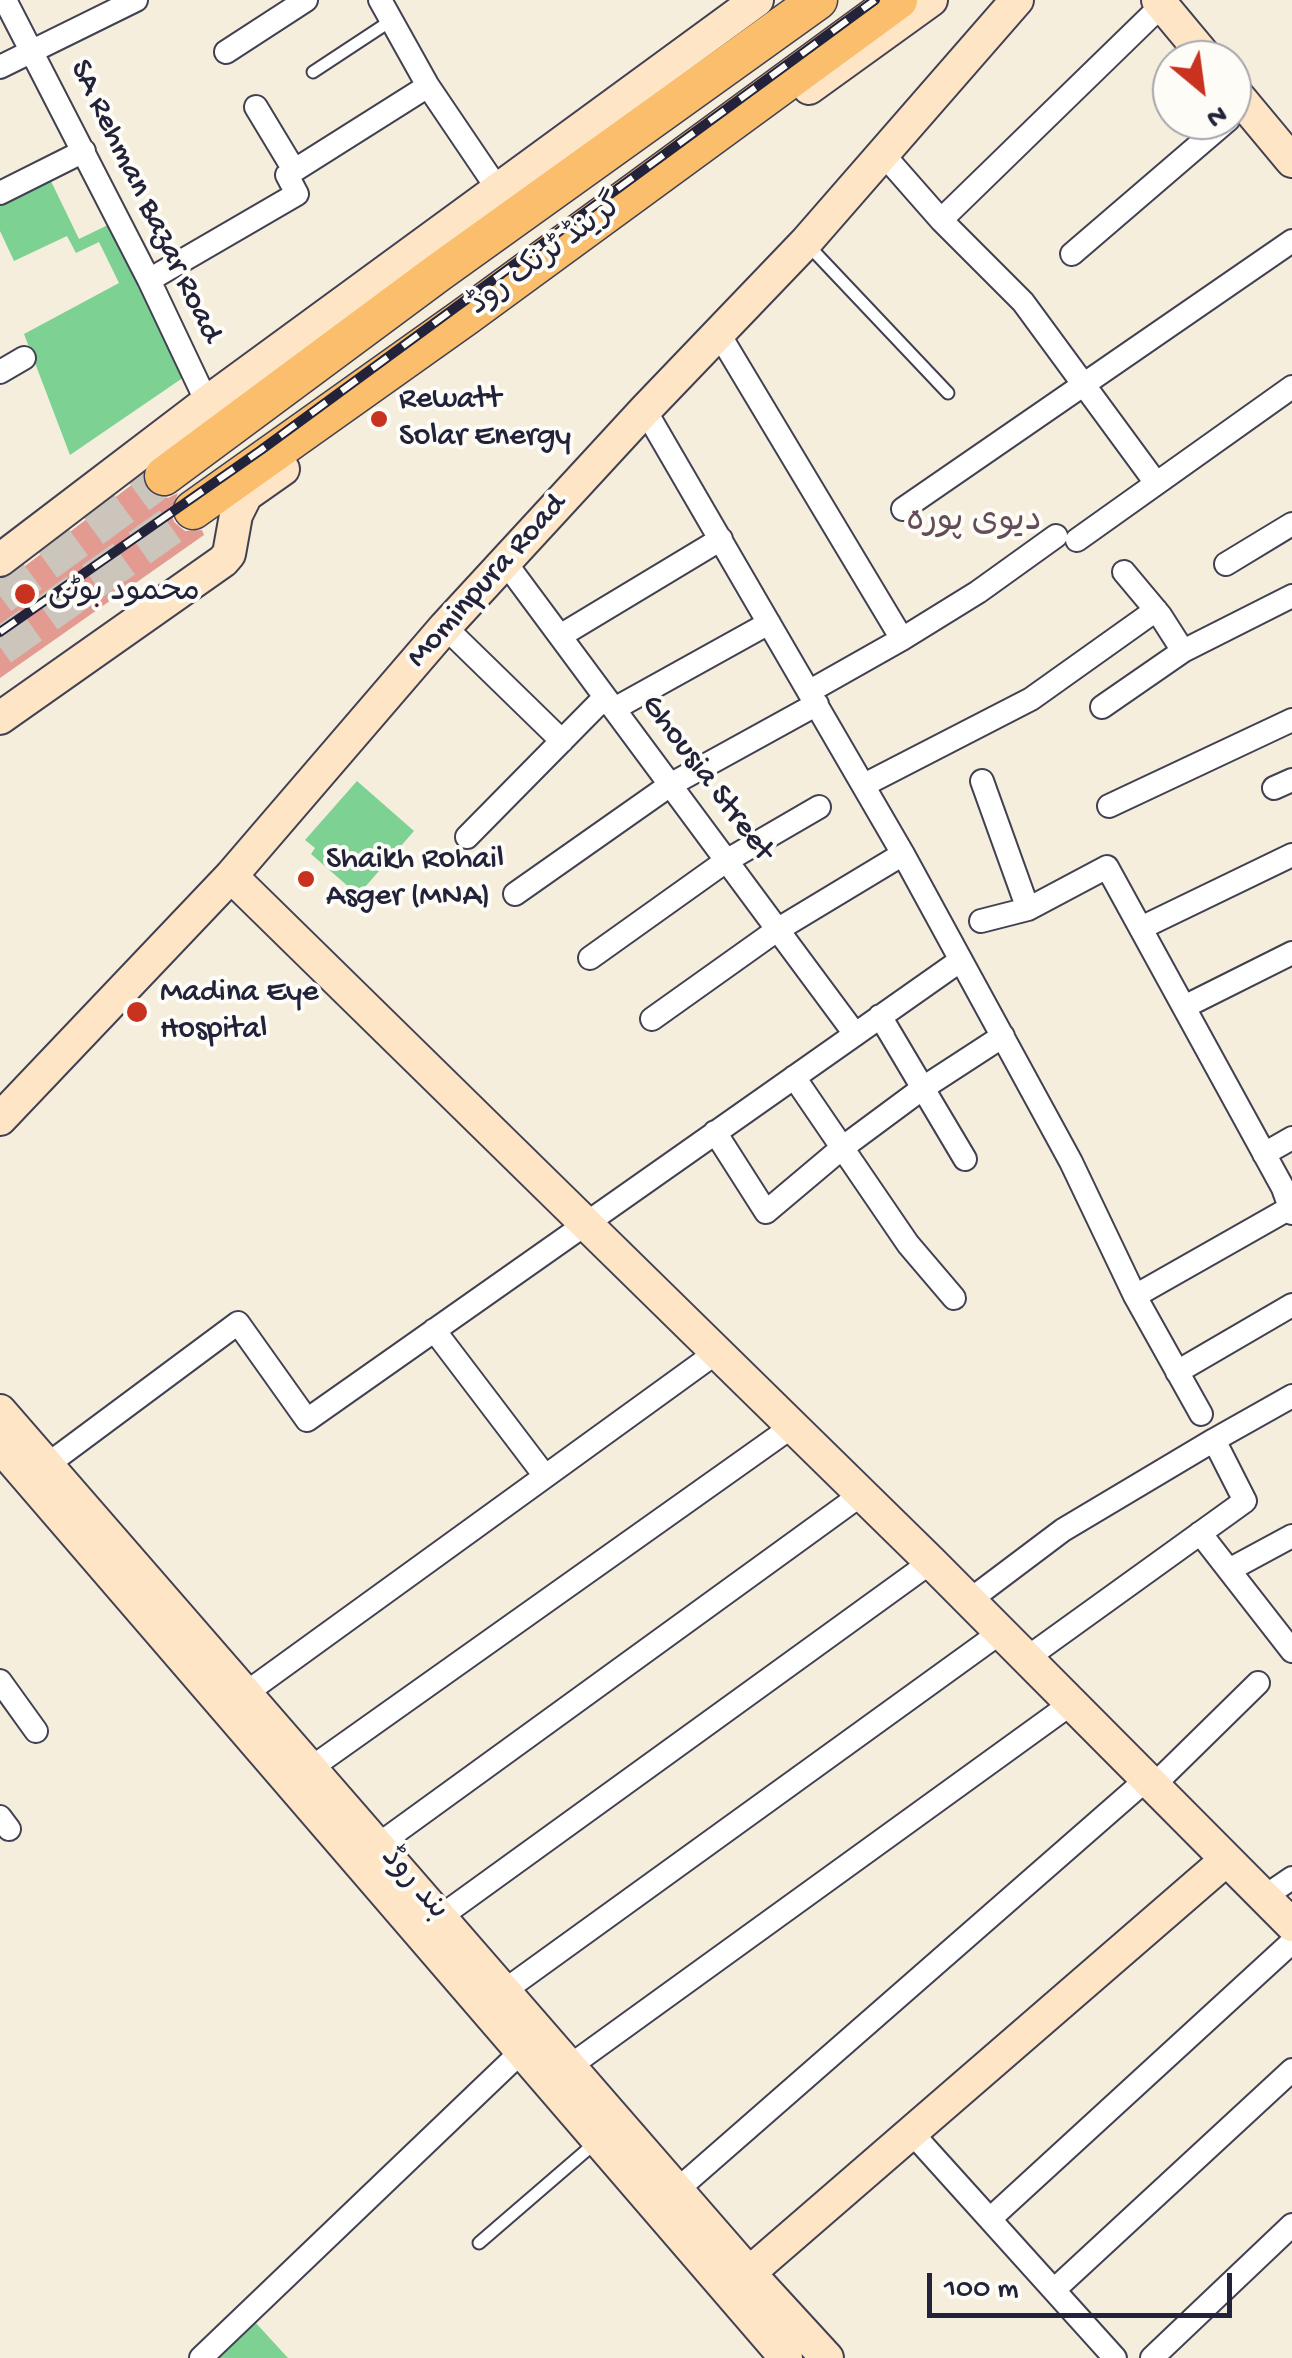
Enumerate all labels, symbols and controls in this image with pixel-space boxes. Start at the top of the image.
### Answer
north arrow [1152,40,1252,140]
street label: SA Rehman Bazar Road [59,54,229,350]
text: N [1200,96,1232,134]
street label: گرینڈ ٹرنک روڈ [462,188,632,326]
place label: Rewatt Solar Energy [399,382,571,457]
marker: Rewatt Solar Energy [368,408,390,430]
street label: Mominpura Road [400,487,576,677]
district label: دیوی پورہ [906,503,1042,545]
place label: محمود بوٹی [48,575,200,613]
marker: محمود بوٹی [12,581,38,607]
street label: Ghousia Street [631,688,781,870]
place label: Shaikh Rohail Asger (MNA) [326,842,504,917]
marker: Shaikh Rohail Asger (MNA) [295,868,317,890]
place label: Madina Eye Hospital [160,975,318,1050]
marker: Madina Eye Hospital [124,999,150,1025]
street label: بند روڈ [371,1840,455,1930]
scale bar [932,2253,1237,2315]
text: 100 m [944,2273,1019,2308]

